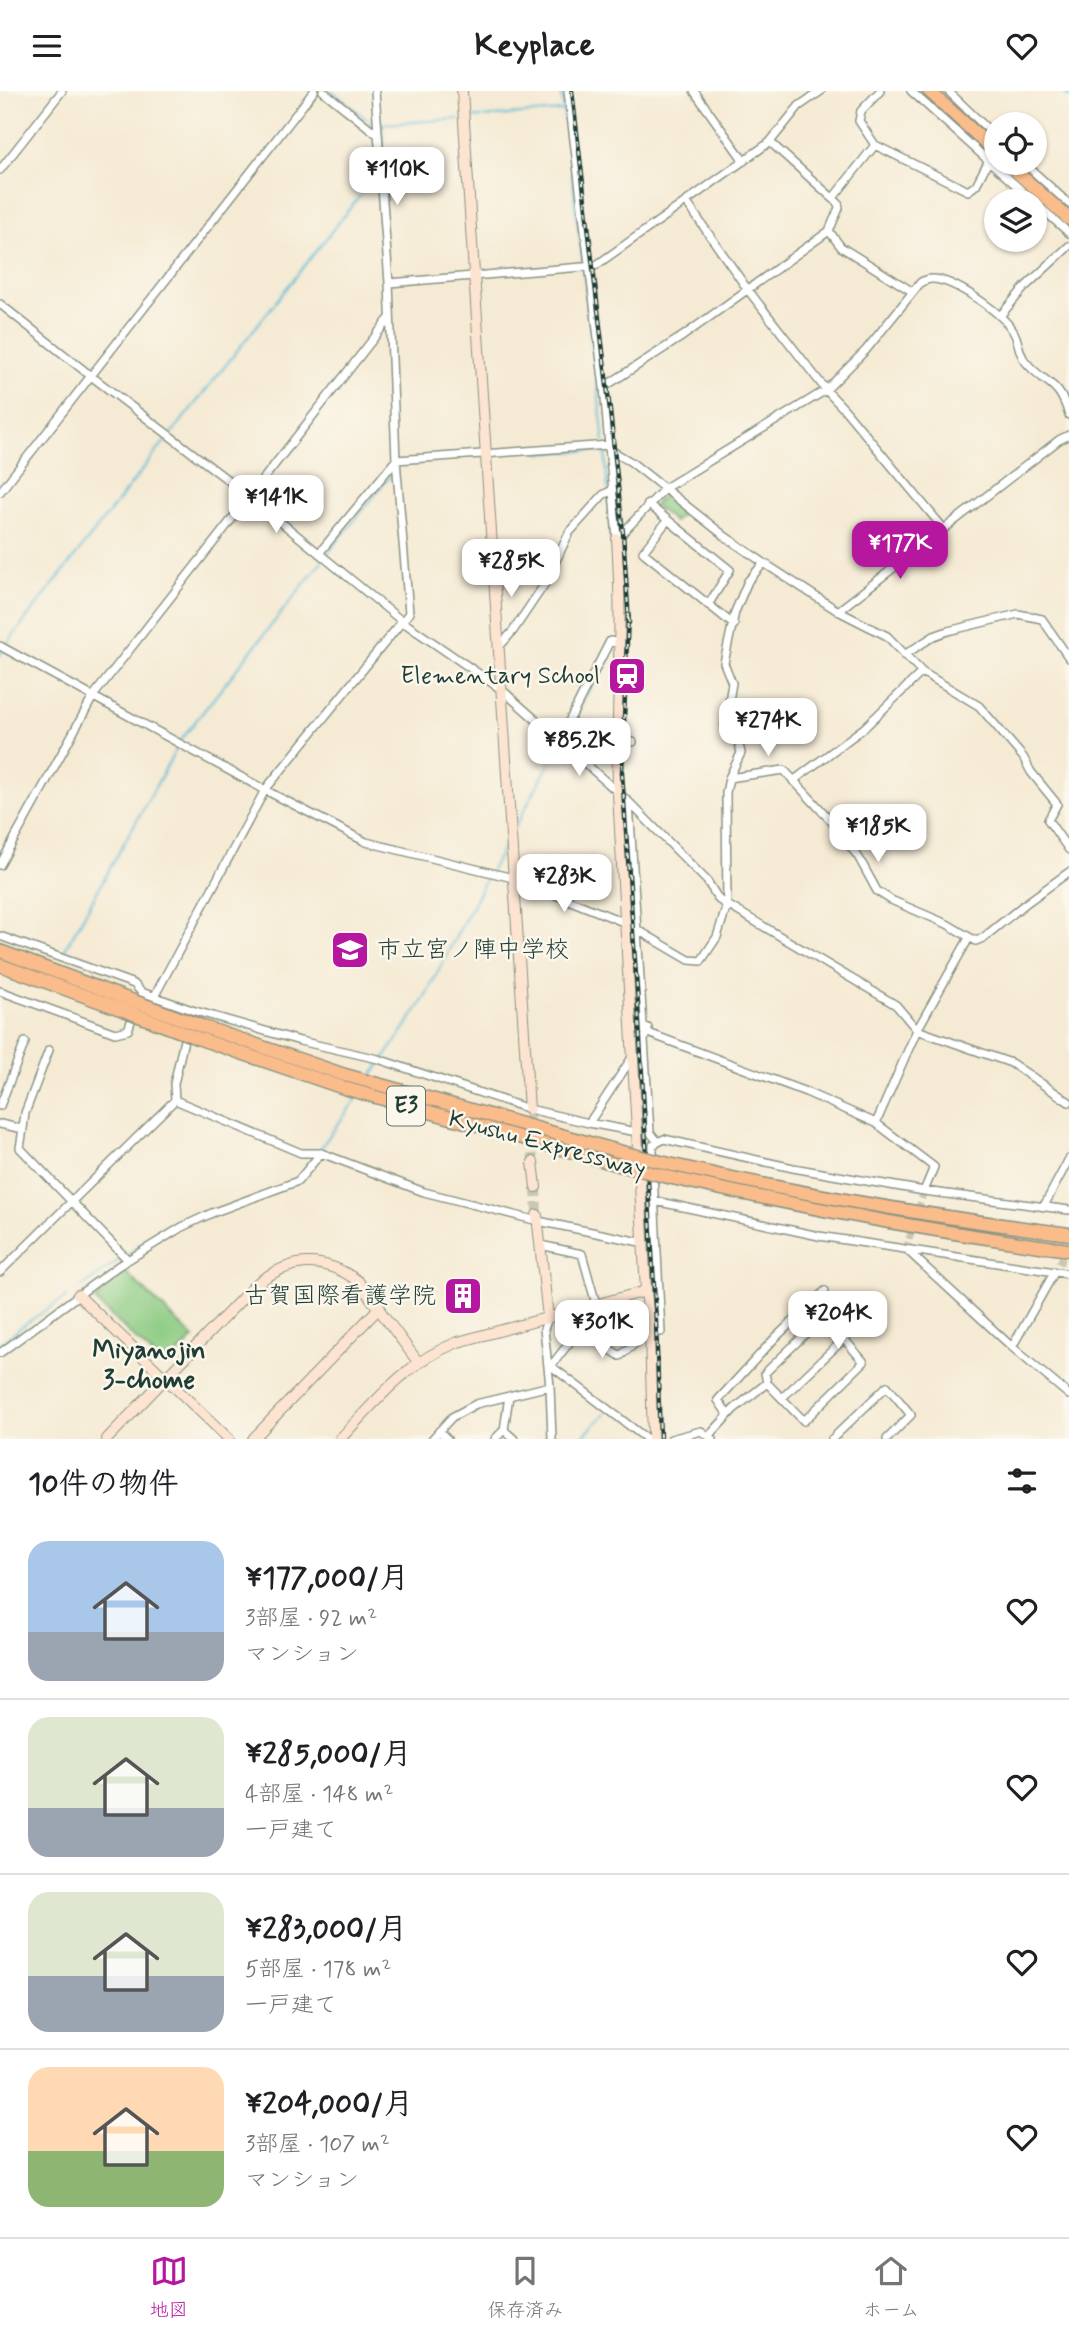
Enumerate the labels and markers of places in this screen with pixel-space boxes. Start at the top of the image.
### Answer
pin: ¥110K [348,148,446,207]
pin: ¥141K [227,475,325,535]
pin: ¥177K [851,521,949,581]
pin: ¥285K [462,539,560,599]
station icon: Elementary School [606,655,648,697]
place label: Elementary School [401,661,600,692]
pin: ¥274K [719,699,817,758]
pin: ¥85.2K [522,719,636,778]
pin: ¥185K [829,805,927,864]
pin: ¥283K [515,855,613,914]
school or university icon: 市立宮ノ陣中学校 [329,929,371,971]
place label: 市立宮ノ陣中学校 [377,935,569,966]
building icon: 古賀国際看護学院 [442,1275,484,1317]
place label: 古賀国際看護学院 [244,1281,436,1312]
pin: ¥204K [789,1291,887,1351]
pin: ¥301K [553,1301,651,1360]

